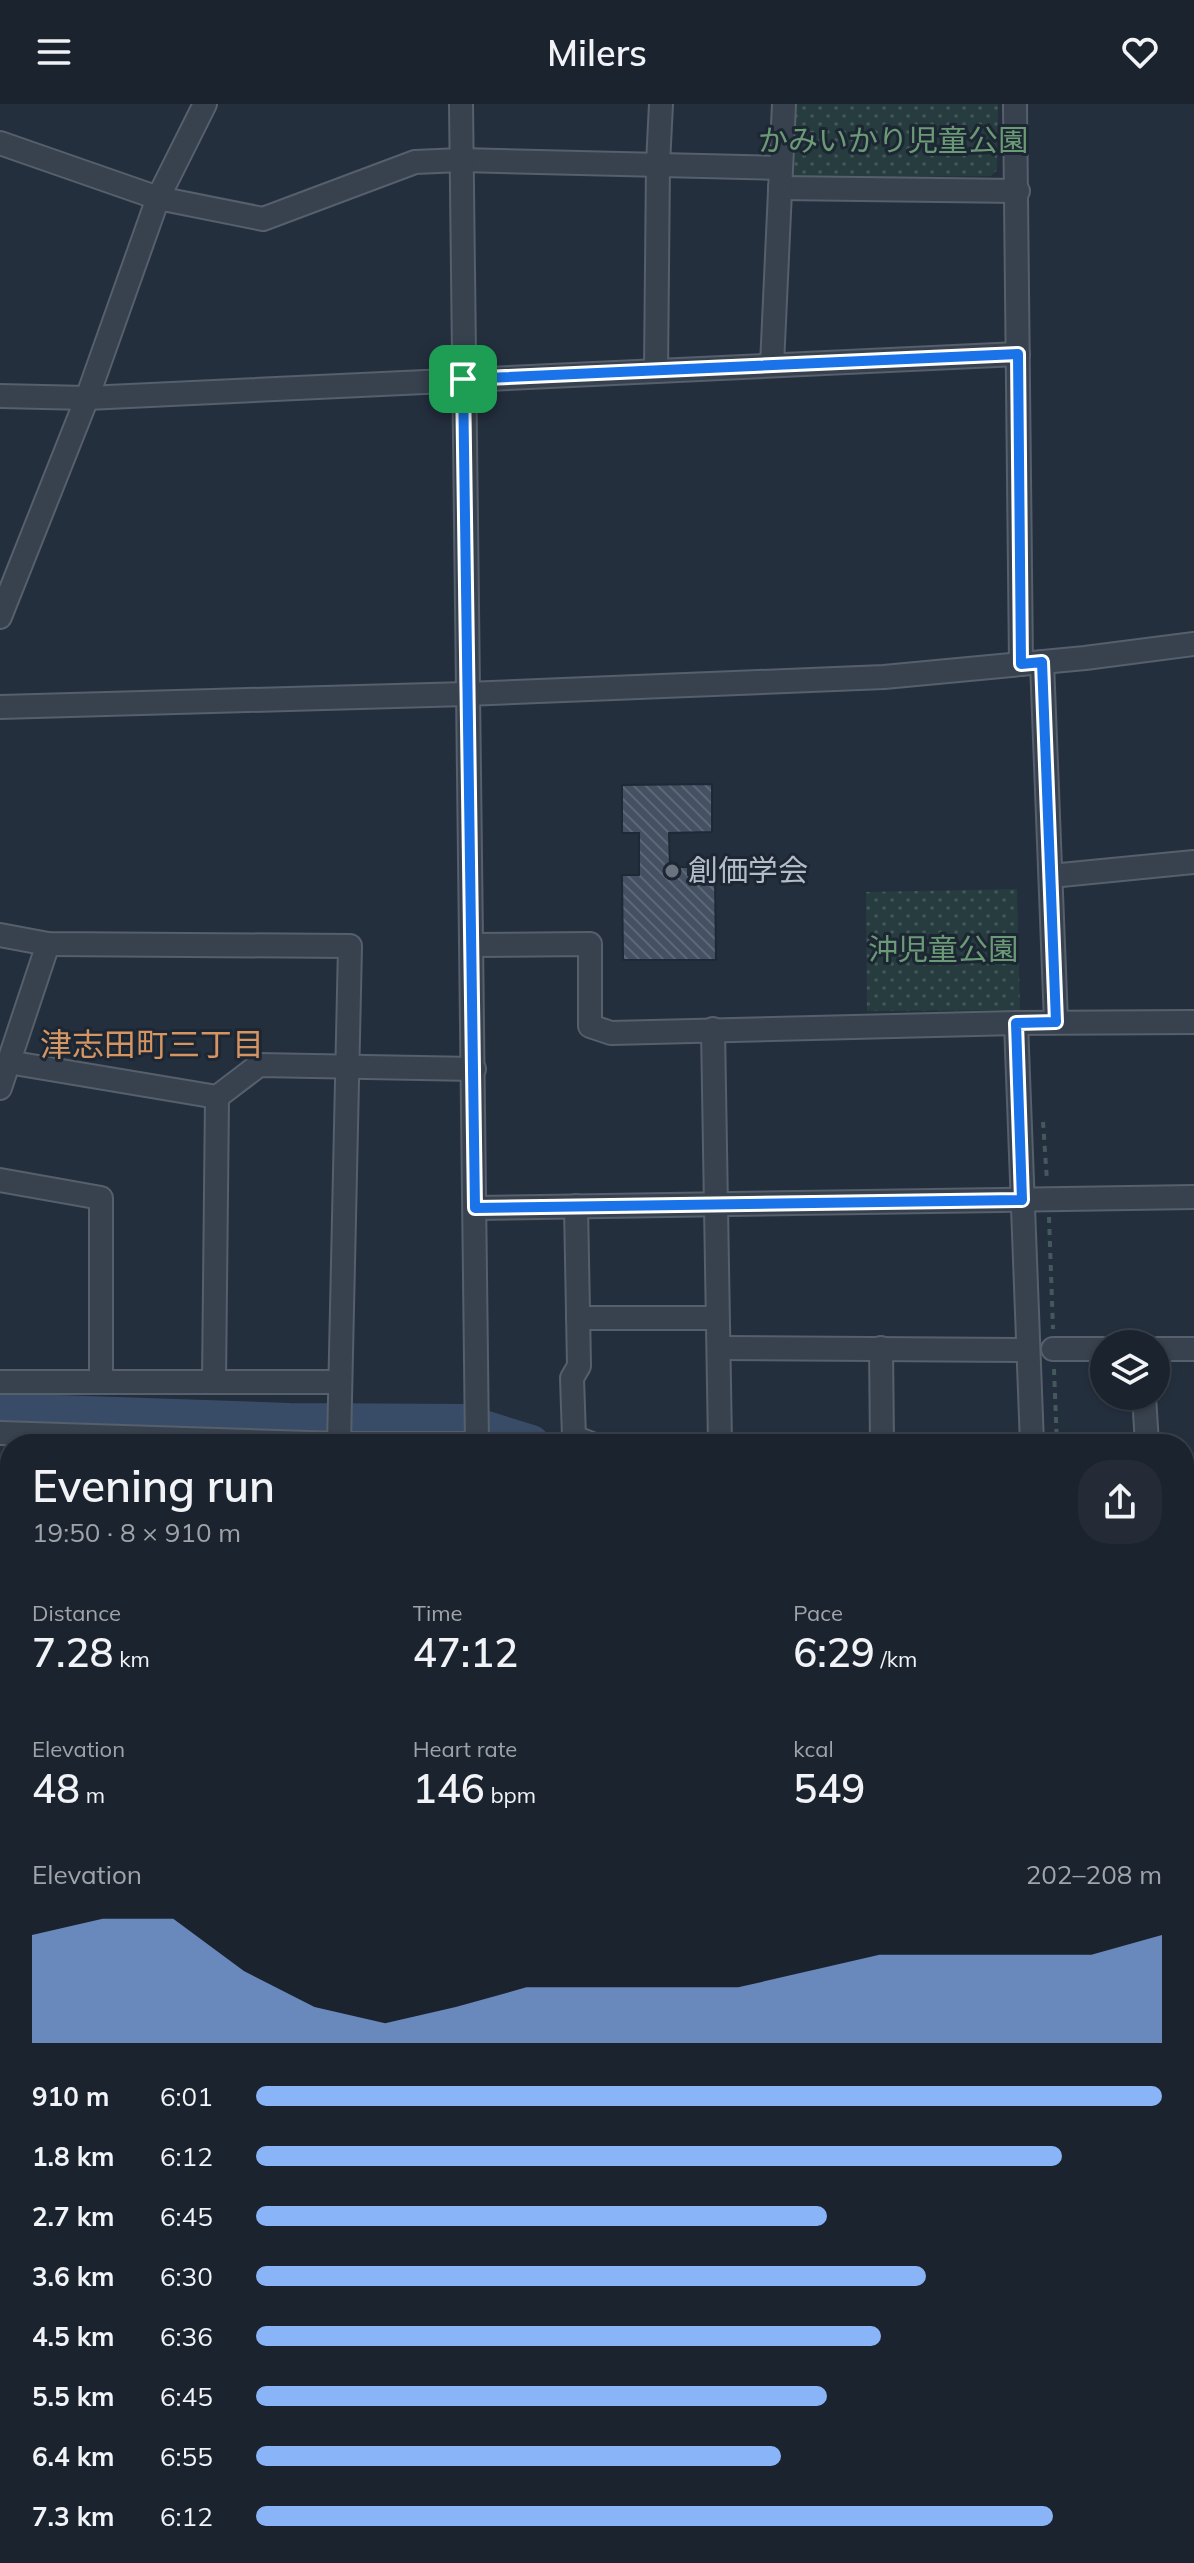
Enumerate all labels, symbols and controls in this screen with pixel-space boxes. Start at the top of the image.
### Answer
icon: menu [32,30,76,74]
text: Milers [547,30,647,75]
icon: heart [1118,30,1162,74]
park label: かみいかり児童公園 [758,121,1028,159]
pin [429,345,497,413]
icon: arrive [441,357,485,401]
place label: 創価学会 [688,851,808,889]
marker: 創価学会 [663,862,681,880]
park label: 沖児童公園 [868,930,1018,968]
district label: 津志田町三丁目 [40,1024,264,1064]
map controls [1090,1330,1170,1410]
button: layers [1090,1330,1170,1410]
text: Evening run [32,1458,275,1513]
button: share [1078,1460,1162,1544]
text: 19:50 · 8 × 910 m [32,1516,241,1549]
text: Distance [32,1599,121,1627]
text: Time [413,1599,462,1627]
text: Pace [793,1599,843,1627]
text: 7.28 [32,1627,113,1677]
text: 47:12 [413,1627,518,1677]
text: 6:29 [793,1627,875,1677]
text: km [113,1645,150,1673]
text: /km [875,1645,917,1673]
text: Elevation [32,1735,125,1763]
text: Heart rate [413,1735,517,1763]
text: kcal [793,1735,834,1763]
text: 48 [32,1763,80,1813]
text: 146 [413,1763,485,1813]
text: 549 [793,1763,865,1813]
text: m [80,1781,105,1809]
text: bpm [485,1781,536,1809]
text: Elevation [32,1858,142,1891]
text: 202–208 m [1026,1858,1162,1891]
text: 910 m [32,2080,109,2113]
text: 6:01 [160,2080,213,2113]
text: 1.8 km [32,2140,115,2173]
text: 6:12 [160,2140,213,2173]
text: 2.7 km [32,2200,115,2233]
text: 6:45 [160,2200,213,2233]
text: 3.6 km [32,2260,115,2293]
text: 6:30 [160,2260,213,2293]
text: 4.5 km [32,2320,115,2353]
text: 6:36 [160,2320,213,2353]
text: 5.5 km [32,2380,115,2413]
text: 6:45 [160,2380,213,2413]
text: 6.4 km [32,2440,115,2473]
text: 6:55 [160,2440,213,2473]
text: 7.3 km [32,2500,115,2533]
text: 6:12 [160,2500,213,2533]

